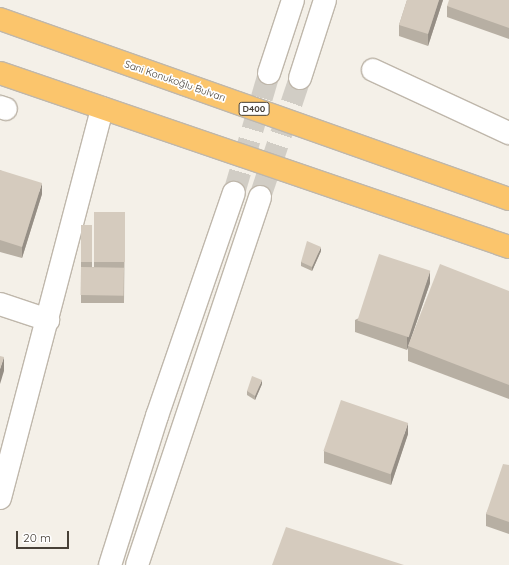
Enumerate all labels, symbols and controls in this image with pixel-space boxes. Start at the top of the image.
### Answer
street label: Sani Konukoğlu Bulvarı [123,58,227,104]
road number: D400 [238,102,270,116]
scale bar [18,523,71,549]
text: 20 m [23,530,51,545]

